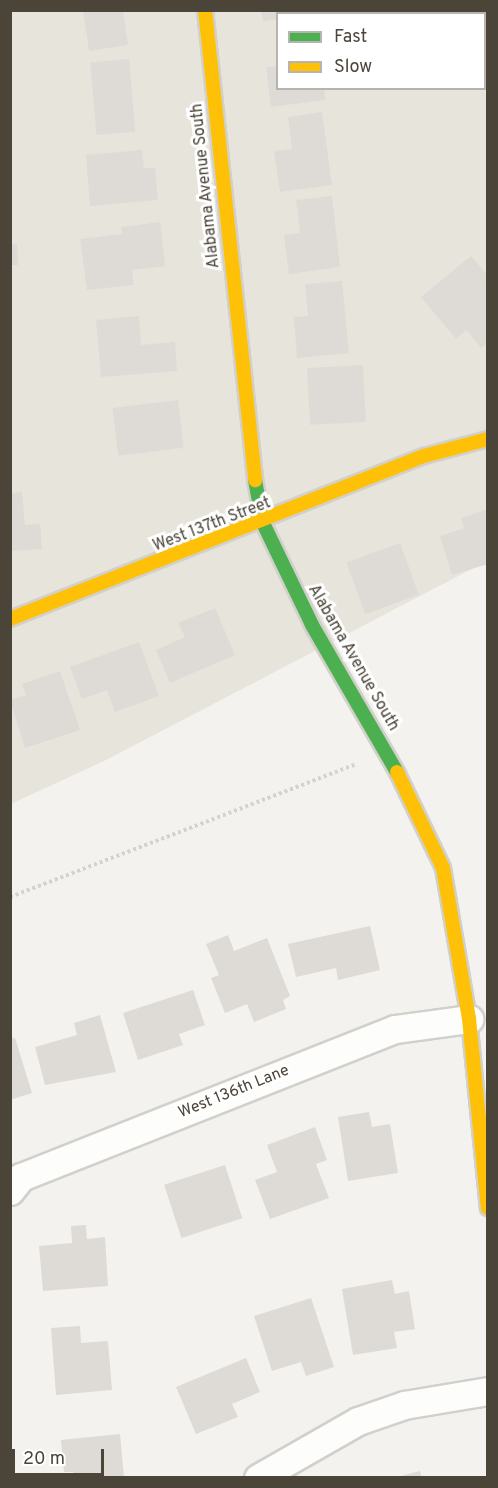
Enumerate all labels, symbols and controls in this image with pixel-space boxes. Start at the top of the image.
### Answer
legend [276,12,486,90]
text: Fast [334,26,367,49]
text: Slow [334,56,372,79]
street label: Alabama Avenue South [188,102,224,270]
street label: West 137th Street [150,494,274,556]
street label: Alabama Avenue South [303,581,403,735]
street label: West 136th Lane [176,1061,292,1123]
scale bar [15,1437,106,1475]
text: 20 m [23,1448,65,1471]

